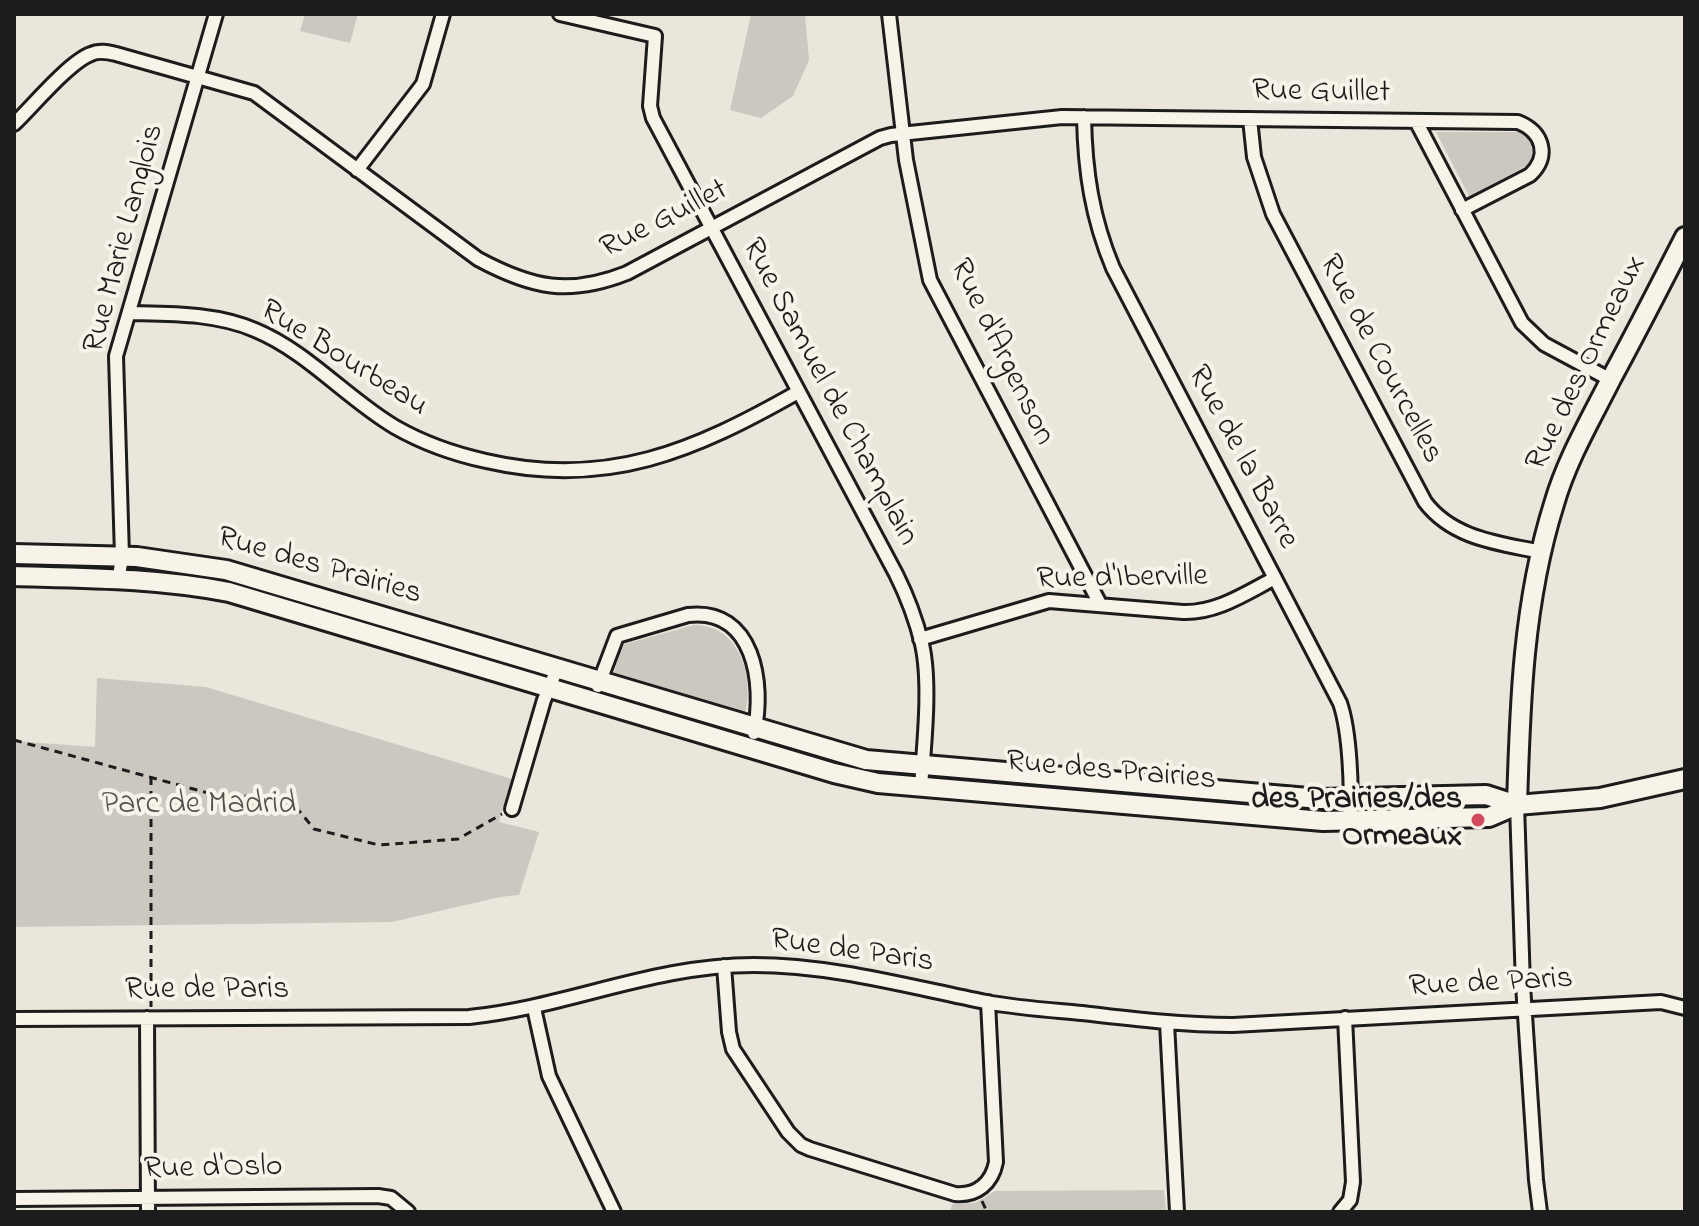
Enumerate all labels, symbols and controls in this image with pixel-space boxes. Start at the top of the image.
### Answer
street label: Rue Guillet [1252,74,1390,114]
street label: Rue Marie Langlois [77,121,175,357]
street label: Rue Guillet [595,173,735,269]
street label: Rue Samuel de Champlain [731,233,925,553]
street label: Rue de Courcelles [1308,249,1450,471]
street label: Rue des Ormeaux [1519,250,1657,478]
street label: Rue d'Argenson [938,254,1062,452]
street label: Rue Bourbeau [252,293,434,427]
street label: Rue de la Barre [1177,360,1305,556]
street label: Rue des Prairies [212,521,426,615]
street label: Rue d'Iberville [1036,559,1208,601]
street label: Rue des Prairies [1004,745,1218,801]
place label: des Prairies/des Ormeaux [1251,783,1462,858]
park label: Parc de Madrid [102,788,296,826]
marker: des Prairies/des Ormeaux [1469,811,1487,829]
street label: Rue de Paris [768,923,936,983]
street label: Rue de Paris [1408,962,1574,1008]
street label: Rue de Paris [125,973,289,1011]
street label: Rue d'Oslo [143,1150,283,1190]

